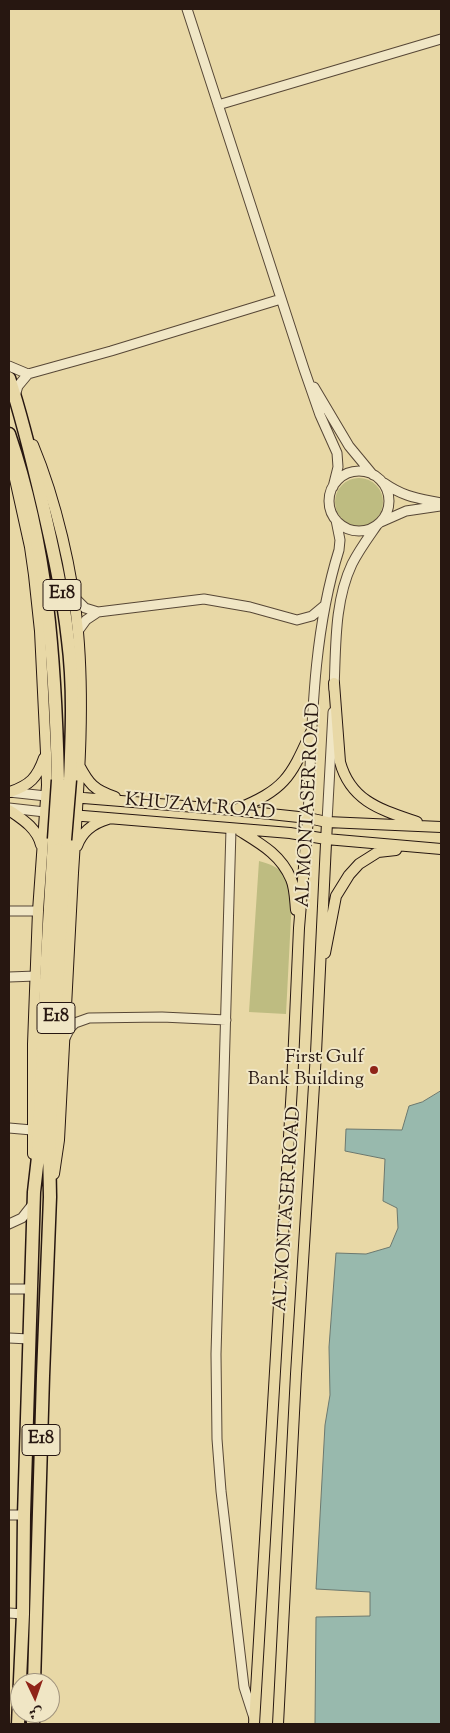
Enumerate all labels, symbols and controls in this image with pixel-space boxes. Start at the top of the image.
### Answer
road number: E18 [43,580,81,610]
street label: AL MONTASER ROAD [293,702,327,908]
street label: KHUZAM ROAD [124,790,276,826]
road number: E18 [37,1002,75,1034]
place label: First Gulf Bank Building [248,1048,364,1092]
marker: First Gulf Bank Building [368,1064,380,1076]
street label: AL MONTASER ROAD [270,1106,308,1312]
road number: E18 [22,1424,60,1456]
north arrow [10,1673,60,1723]
text: ش [28,1702,43,1722]

